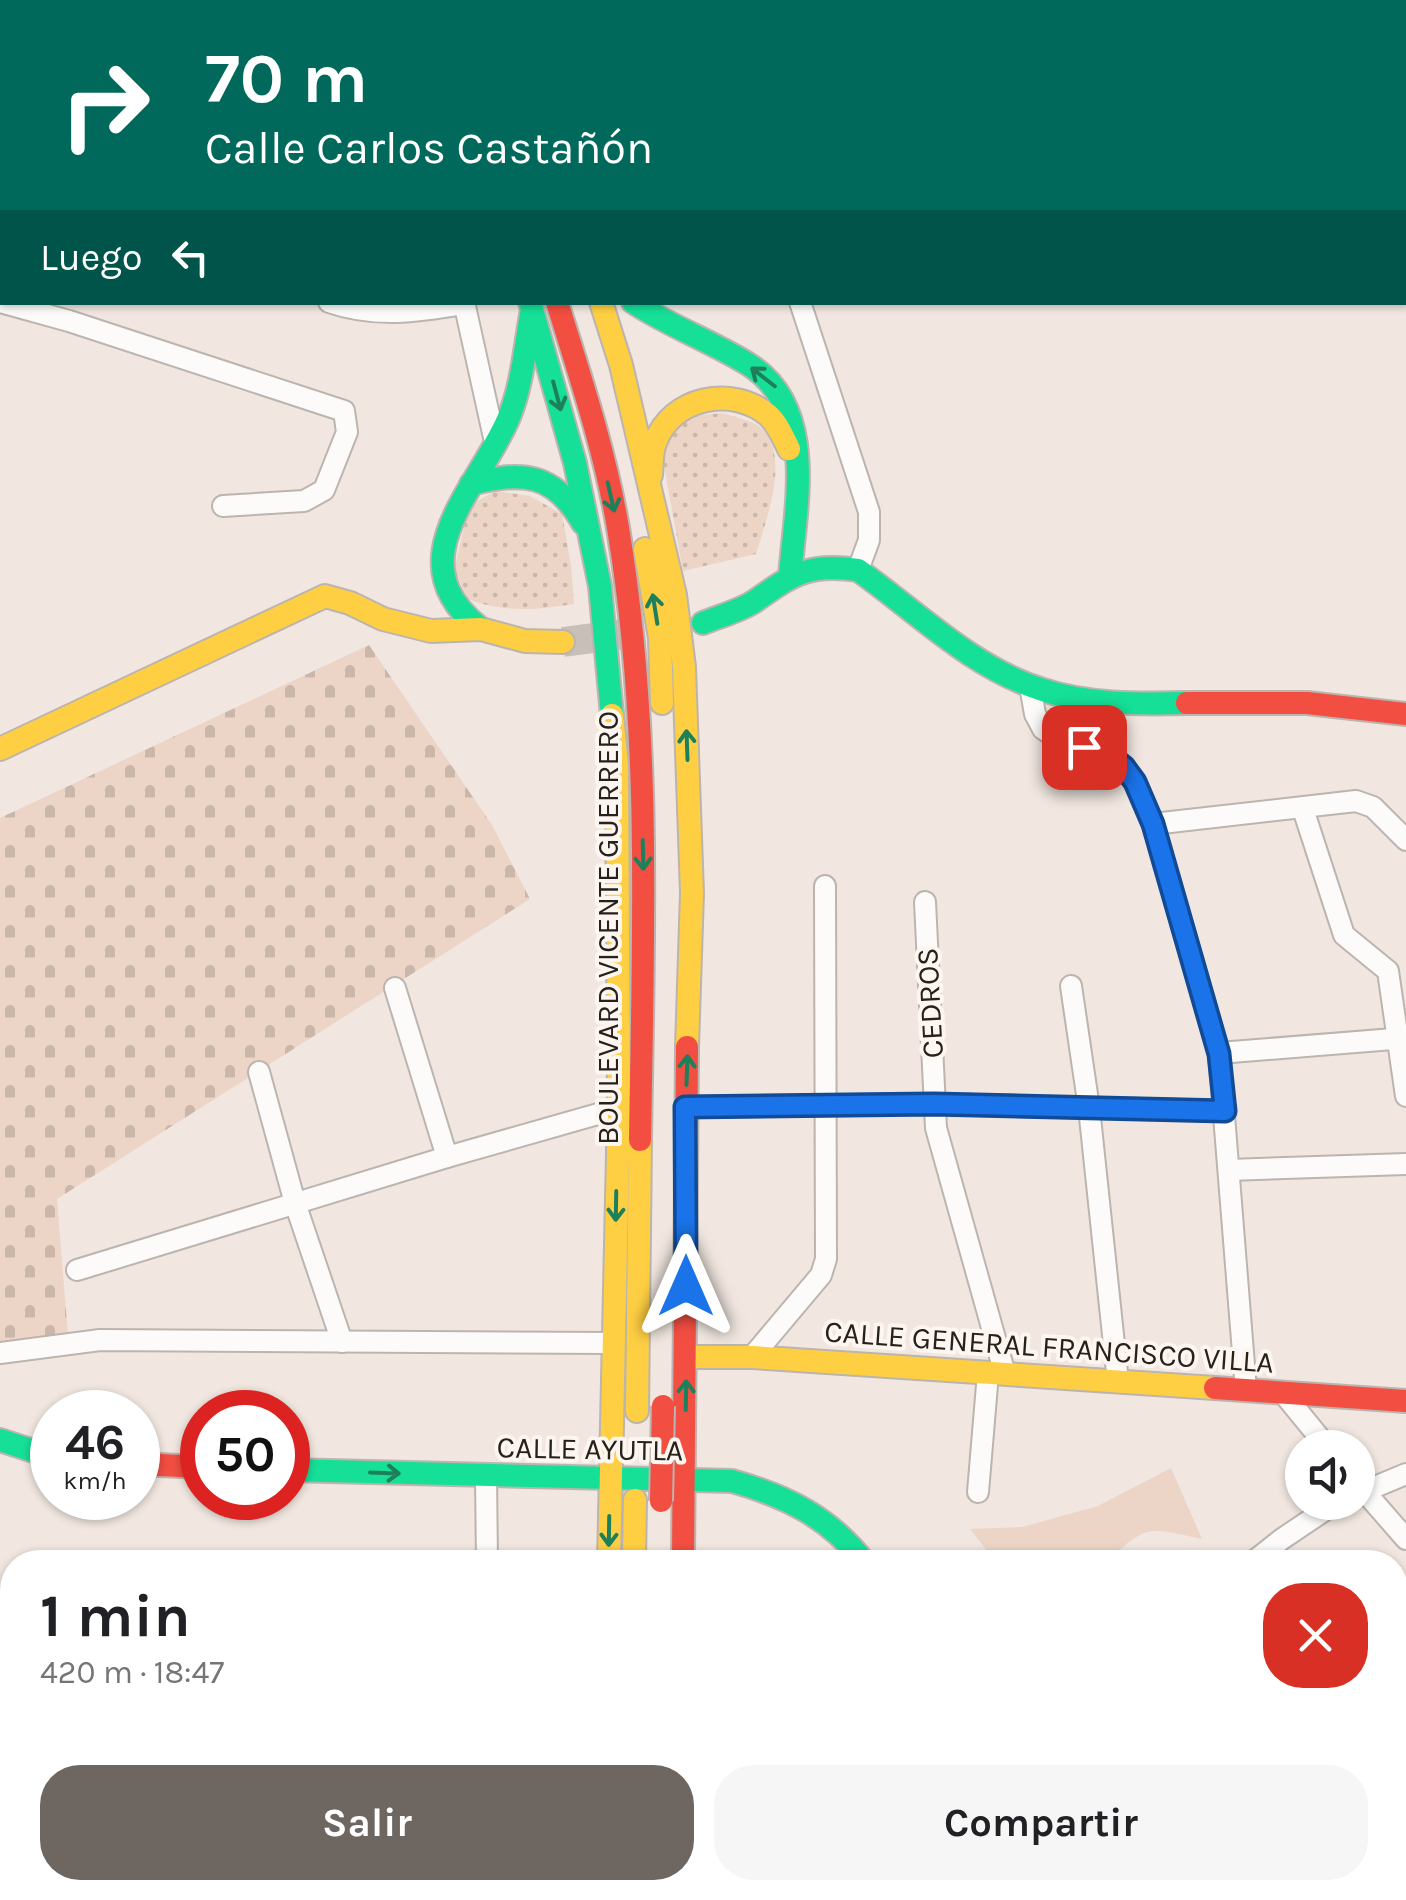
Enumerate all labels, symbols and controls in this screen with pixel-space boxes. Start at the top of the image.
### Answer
text: 70 m [205,38,368,120]
icon: right [40,40,170,170]
text: Calle Carlos Castañón [205,122,653,174]
icon: left [163,230,218,285]
text: Luego [40,235,143,280]
one-way arrow [751,366,777,388]
one-way arrow [548,380,567,411]
one-way arrow [603,481,621,513]
one-way arrow [645,593,664,625]
pin [1042,705,1127,790]
street label: BOULEVARD VICENTE GUERRERO [590,711,626,1145]
icon: arrive [1057,720,1112,775]
one-way arrow [678,730,697,762]
one-way arrow [634,839,653,871]
street label: CEDROS [909,947,951,1059]
one-way arrow [677,1055,696,1087]
one-way arrow [607,1189,626,1221]
position arrow [634,1234,738,1338]
street label: CALLE GENERAL FRANCISCO VILLA [823,1313,1275,1381]
one-way arrow [677,1380,696,1412]
speed limit sign: 50 [180,1390,310,1520]
text: 46 [65,1413,125,1472]
street label: CALLE AYUTLA [496,1429,684,1469]
map controls [1285,1430,1375,1520]
button: sound [1285,1430,1375,1520]
one-way arrow [368,1463,400,1482]
text: km/h [63,1466,127,1495]
one-way arrow [600,1514,619,1546]
text: 1 min [40,1581,191,1651]
button: close [1263,1583,1368,1688]
text: 420 m · 18:47 [40,1654,224,1691]
button: Salir [40,1765,694,1880]
button: Compartir [714,1765,1368,1880]

